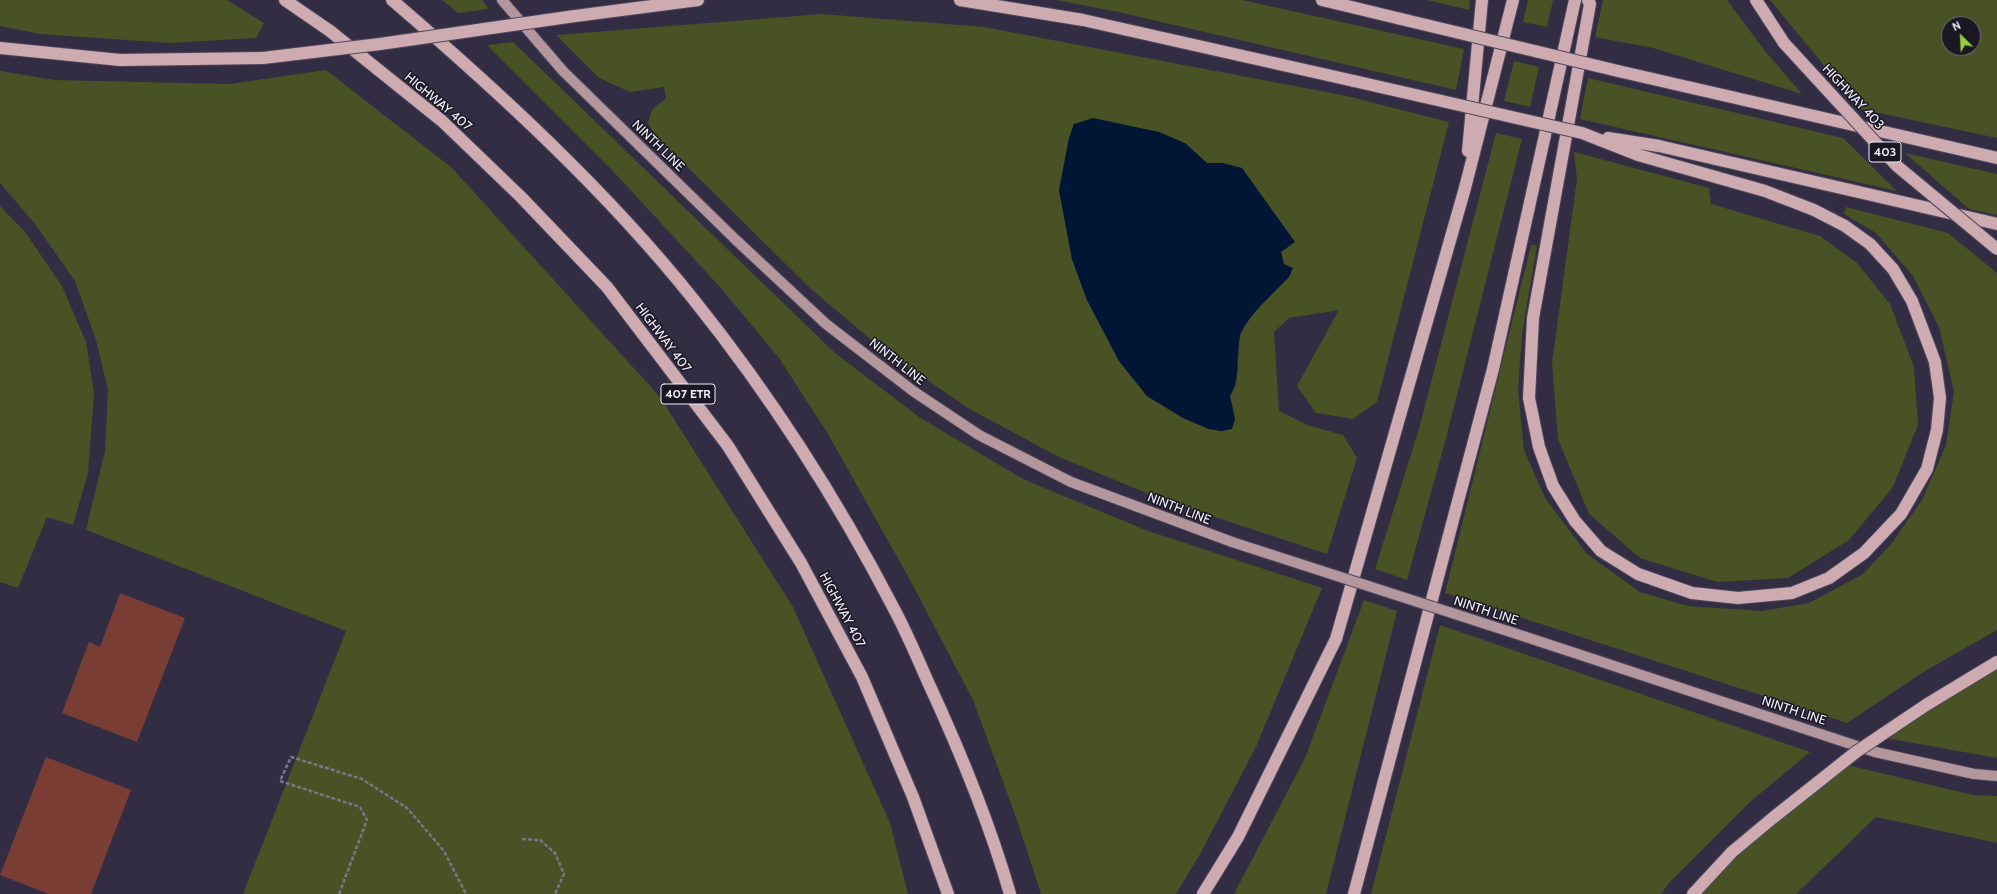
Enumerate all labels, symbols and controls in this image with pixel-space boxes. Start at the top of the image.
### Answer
north arrow [1941,16,1981,56]
text: N [1950,18,1963,34]
street label: HIGHWAY 403 [1819,61,1887,133]
street label: HIGHWAY 407 [401,69,475,135]
street label: NINTH LINE [629,117,687,175]
road number: 403 [1869,142,1901,162]
street label: HIGHWAY 407 [632,300,694,376]
street label: NINTH LINE [866,335,928,389]
road number: 407 ETR [661,384,715,404]
street label: NINTH LINE [1145,490,1213,528]
street label: HIGHWAY 407 [816,570,868,650]
street label: NINTH LINE [1452,593,1520,629]
street label: NINTH LINE [1760,693,1828,729]

